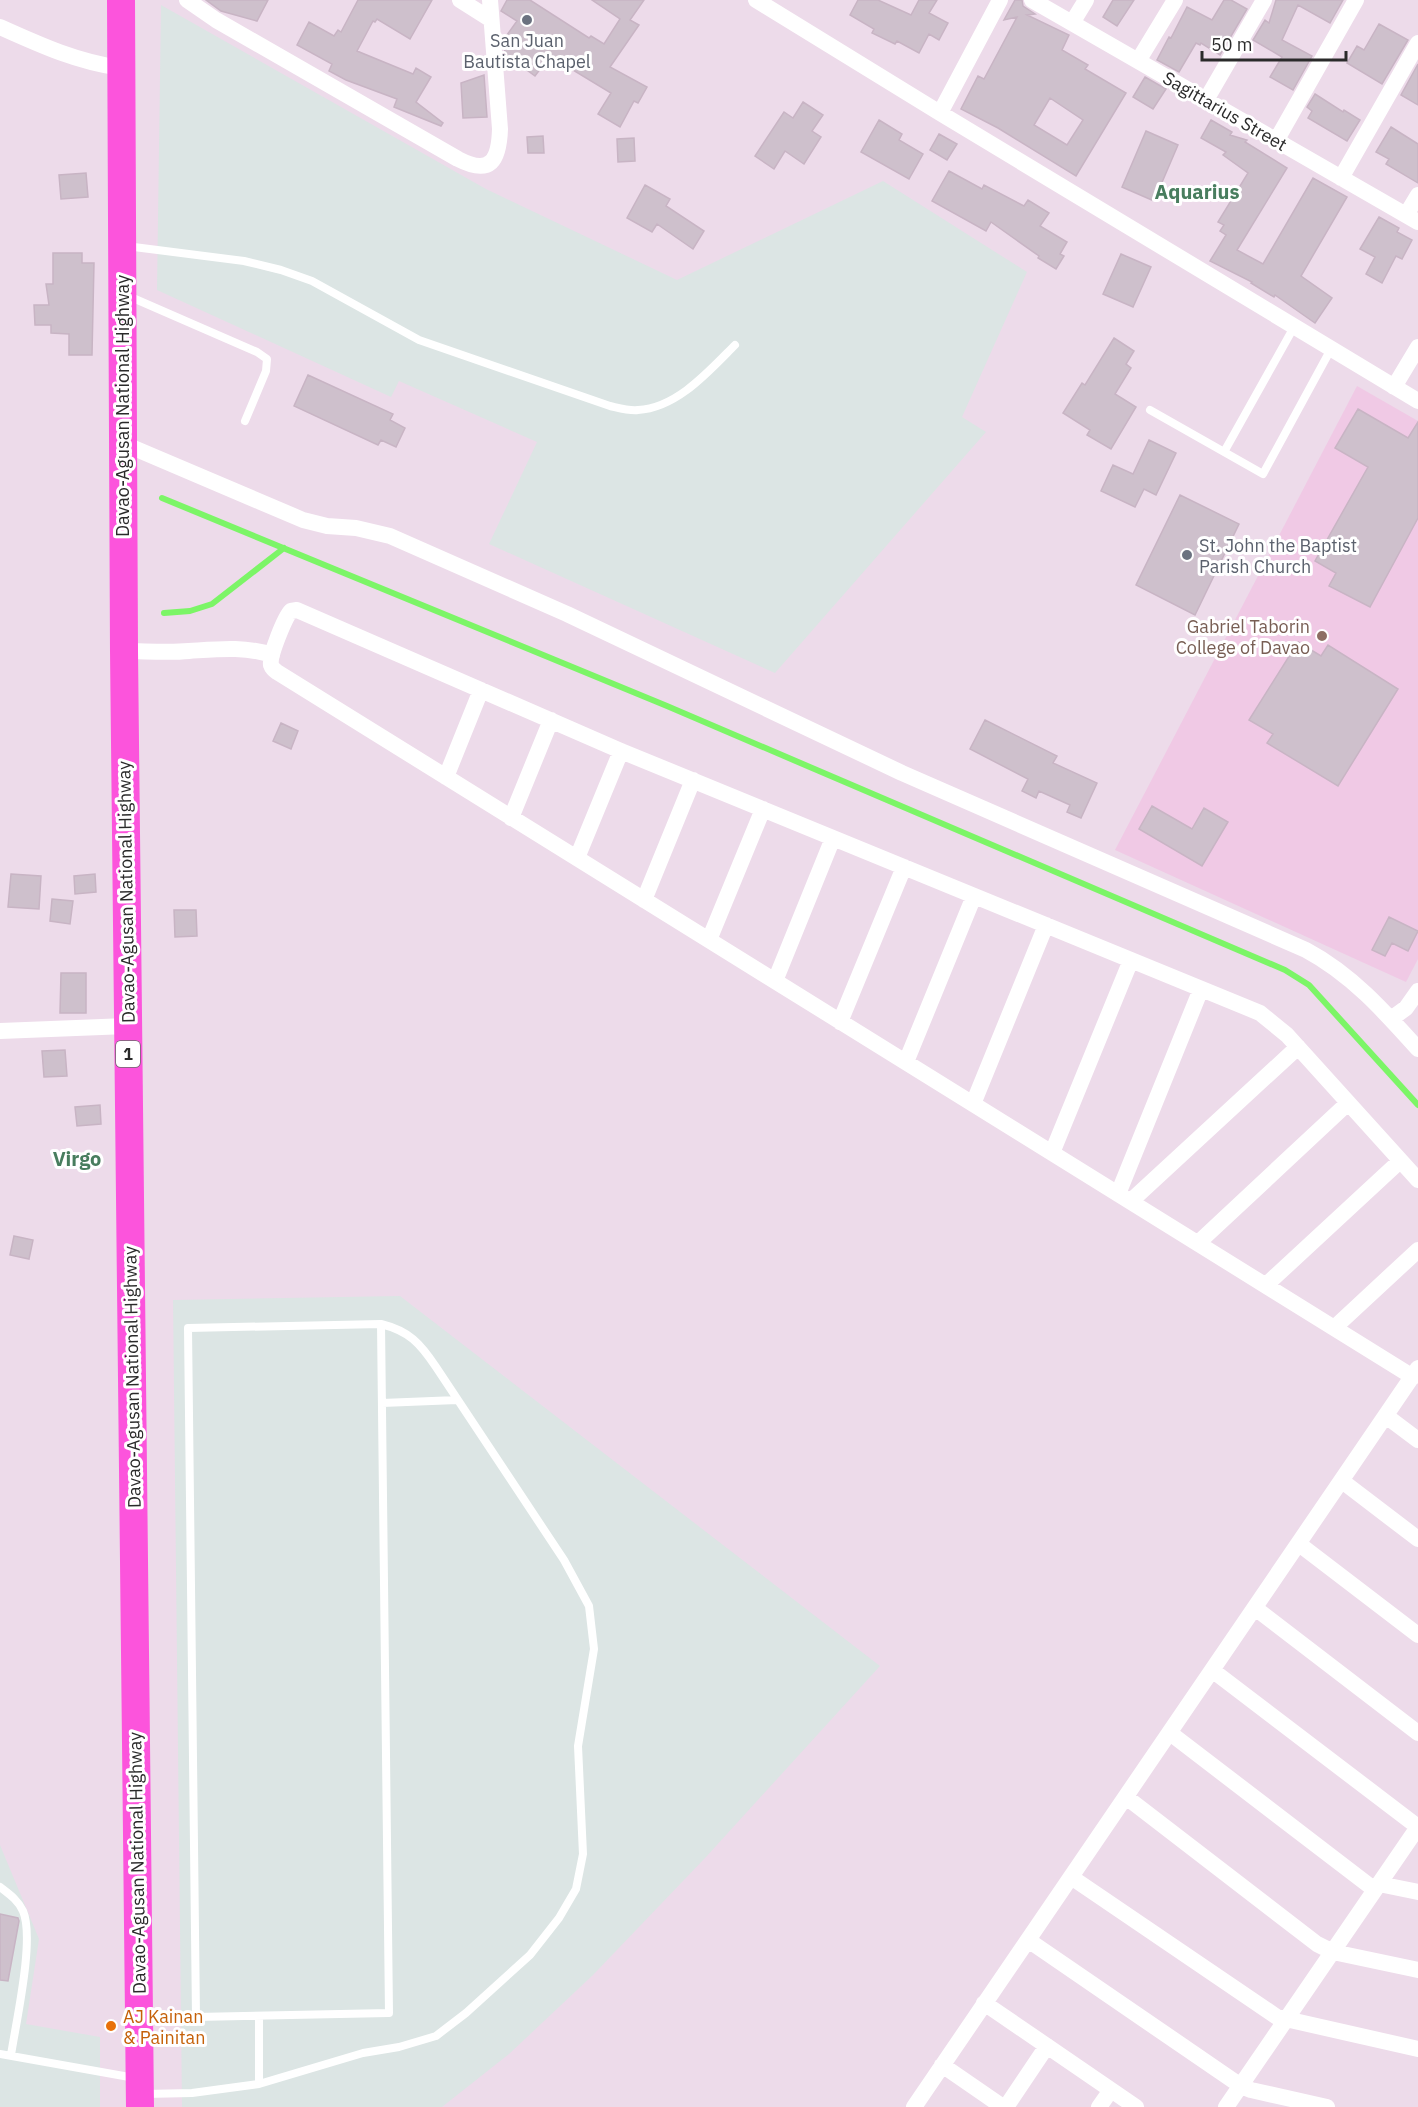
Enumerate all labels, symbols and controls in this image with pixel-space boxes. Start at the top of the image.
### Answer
marker: San Juan Bautista Chapel [520,13,534,27]
scale bar [1202,24,1346,62]
place label: San Juan Bautista Chapel [463,29,591,73]
text: 50 m [1211,33,1253,56]
street label: Sagittarius Street [1159,66,1291,156]
district label: Aquarius [1155,178,1239,205]
street label: Davao-Agusan National Highway [111,275,134,537]
place label: St. John the Baptist Parish Church [1199,534,1357,578]
marker: St. John the Baptist Parish Church [1180,548,1194,562]
place label: Gabriel Taborin College of Davao [1176,615,1310,659]
marker: Gabriel Taborin College of Davao [1315,629,1329,643]
street label: Davao-Agusan National Highway [112,761,140,1023]
road number: 1 [116,1041,140,1067]
district label: Virgo [53,1145,101,1172]
street label: Davao-Agusan National Highway [118,1246,146,1508]
street label: Davao-Agusan National Highway [123,1732,151,1994]
place label: AJ Kainan & Painitan [123,2005,205,2049]
marker: AJ Kainan & Painitan [104,2019,118,2033]

